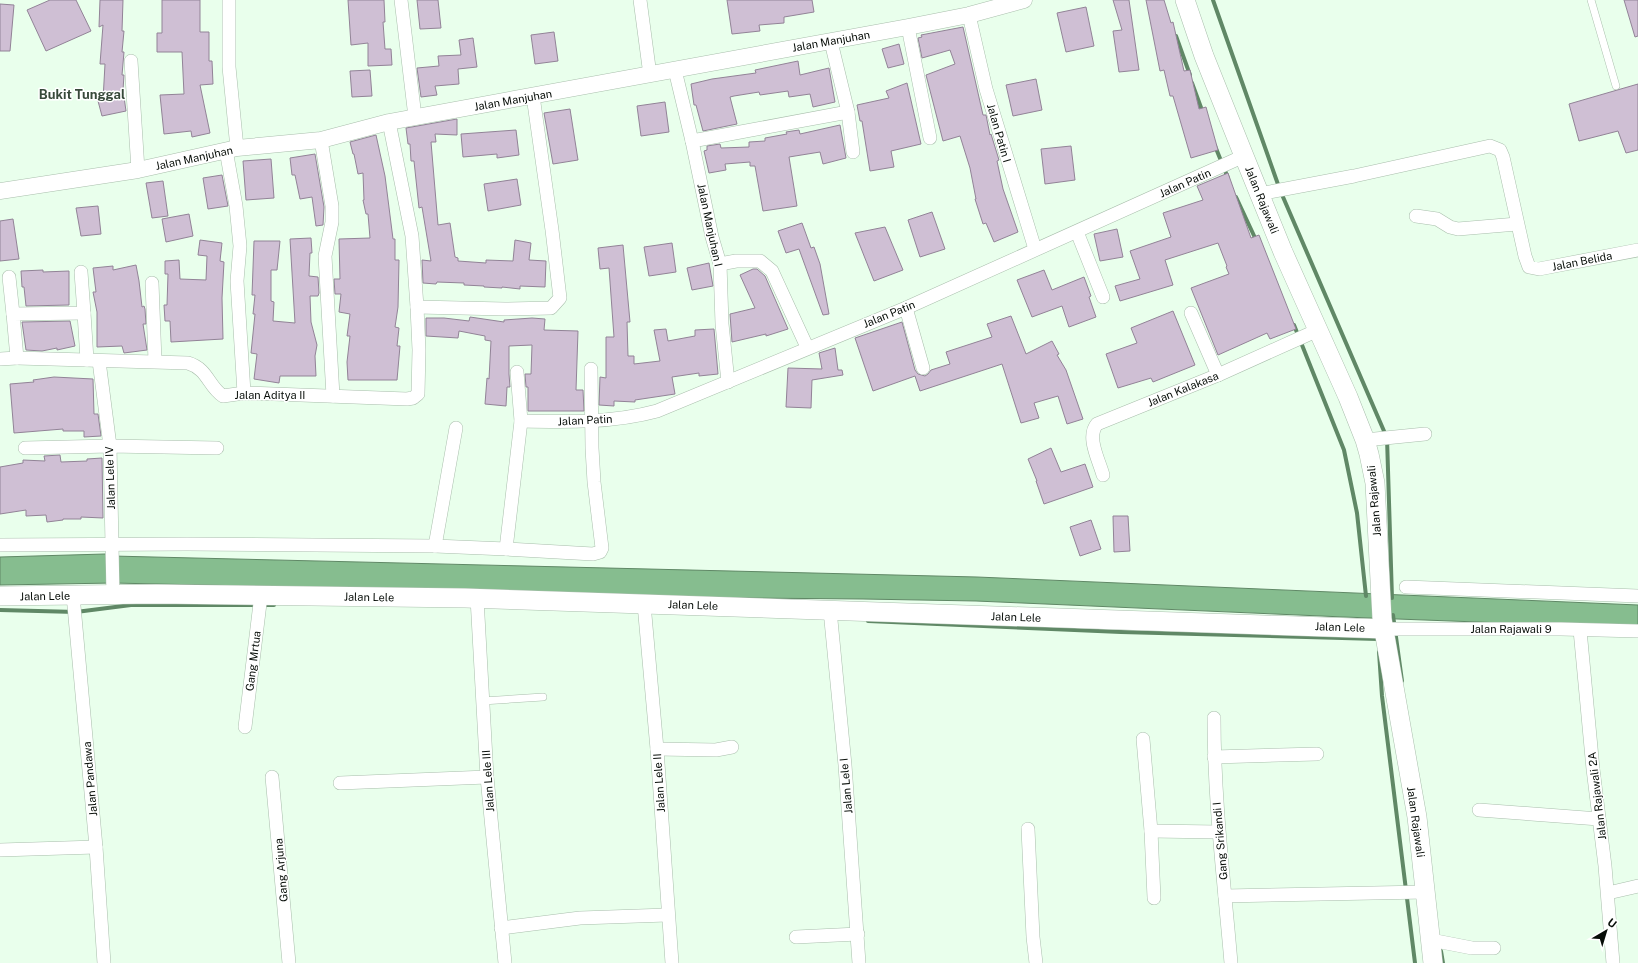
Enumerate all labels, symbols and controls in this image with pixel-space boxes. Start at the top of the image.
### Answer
street label: Jalan Manjuhan [791,28,871,54]
district label: Bukit Tunggal [39,87,125,102]
street label: Jalan Manjuhan [473,87,553,113]
street label: Jalan Patin I [985,102,1013,164]
street label: Jalan Manjuhan [154,144,234,172]
street label: Jalan Rajawali [1243,165,1281,235]
street label: Jalan Patin [1157,166,1213,200]
street label: Jalan Manjuhan I [695,182,725,268]
street label: Jalan Belida [1551,249,1613,273]
street label: Jalan Patin [861,298,917,330]
street label: Jalan Kalakasa [1146,369,1220,409]
street label: Jalan Aditya II [235,389,305,401]
street label: Jalan Patin [557,413,613,427]
street label: Jalan Lele IV [103,445,117,510]
street label: Jalan Rajawali [1365,465,1383,537]
street label: Jalan Lele [20,590,70,602]
street label: Jalan Lele [344,591,394,603]
street label: Jalan Lele [668,598,718,612]
street label: Jalan Lele [991,610,1041,624]
street label: Jalan Lele [1315,620,1365,634]
street label: Jalan Rajawali 9 [1470,623,1552,635]
street label: Gang Mrtua [243,630,263,692]
street label: Jalan Pandawa [81,741,99,817]
street label: Jalan Lele III [480,749,496,813]
street label: Jalan Rajawali 2A [1586,751,1608,841]
street label: Jalan Lele II [651,753,667,813]
street label: Jalan Lele I [838,758,854,814]
street label: Jalan Rajawali [1405,786,1427,858]
street label: Gang Srikandi I [1211,802,1229,880]
street label: Gang Arjuna [272,838,290,902]
north arrow [1586,911,1626,951]
text: U [1605,916,1619,930]

